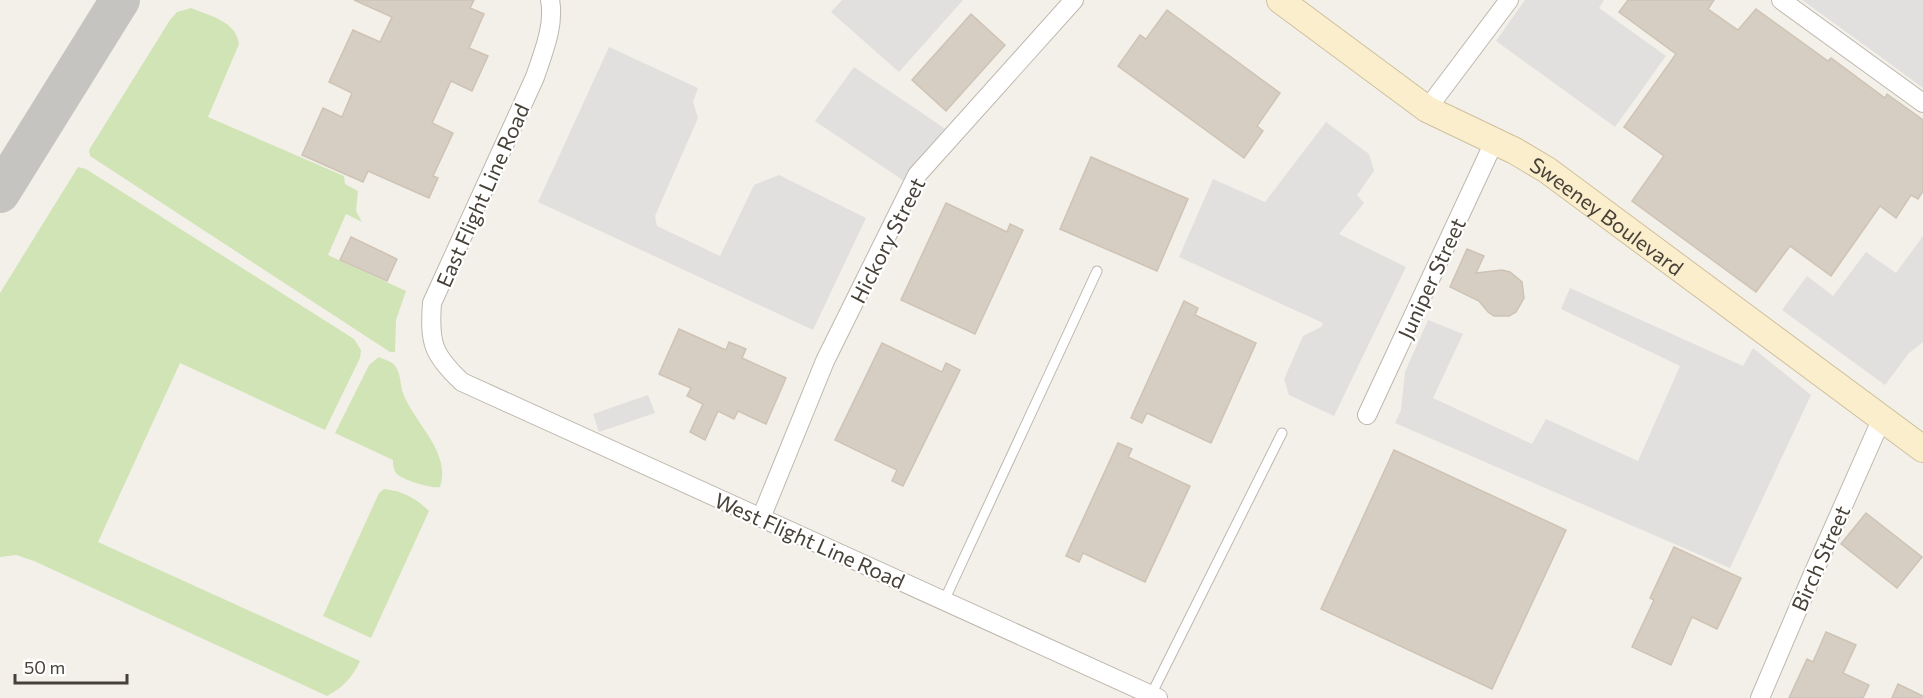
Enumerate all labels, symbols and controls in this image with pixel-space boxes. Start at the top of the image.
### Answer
street label: East Flight Line Road [430,99,534,291]
street label: Sweeney Boulevard [1526,151,1689,280]
street label: Hickory Street [845,173,929,307]
street label: Juniper Street [1392,214,1470,342]
street label: West Flight Line Road [711,487,909,593]
street label: Birch Street [1786,501,1854,615]
scale bar [15,647,128,685]
text: 50 m [24,656,65,678]

